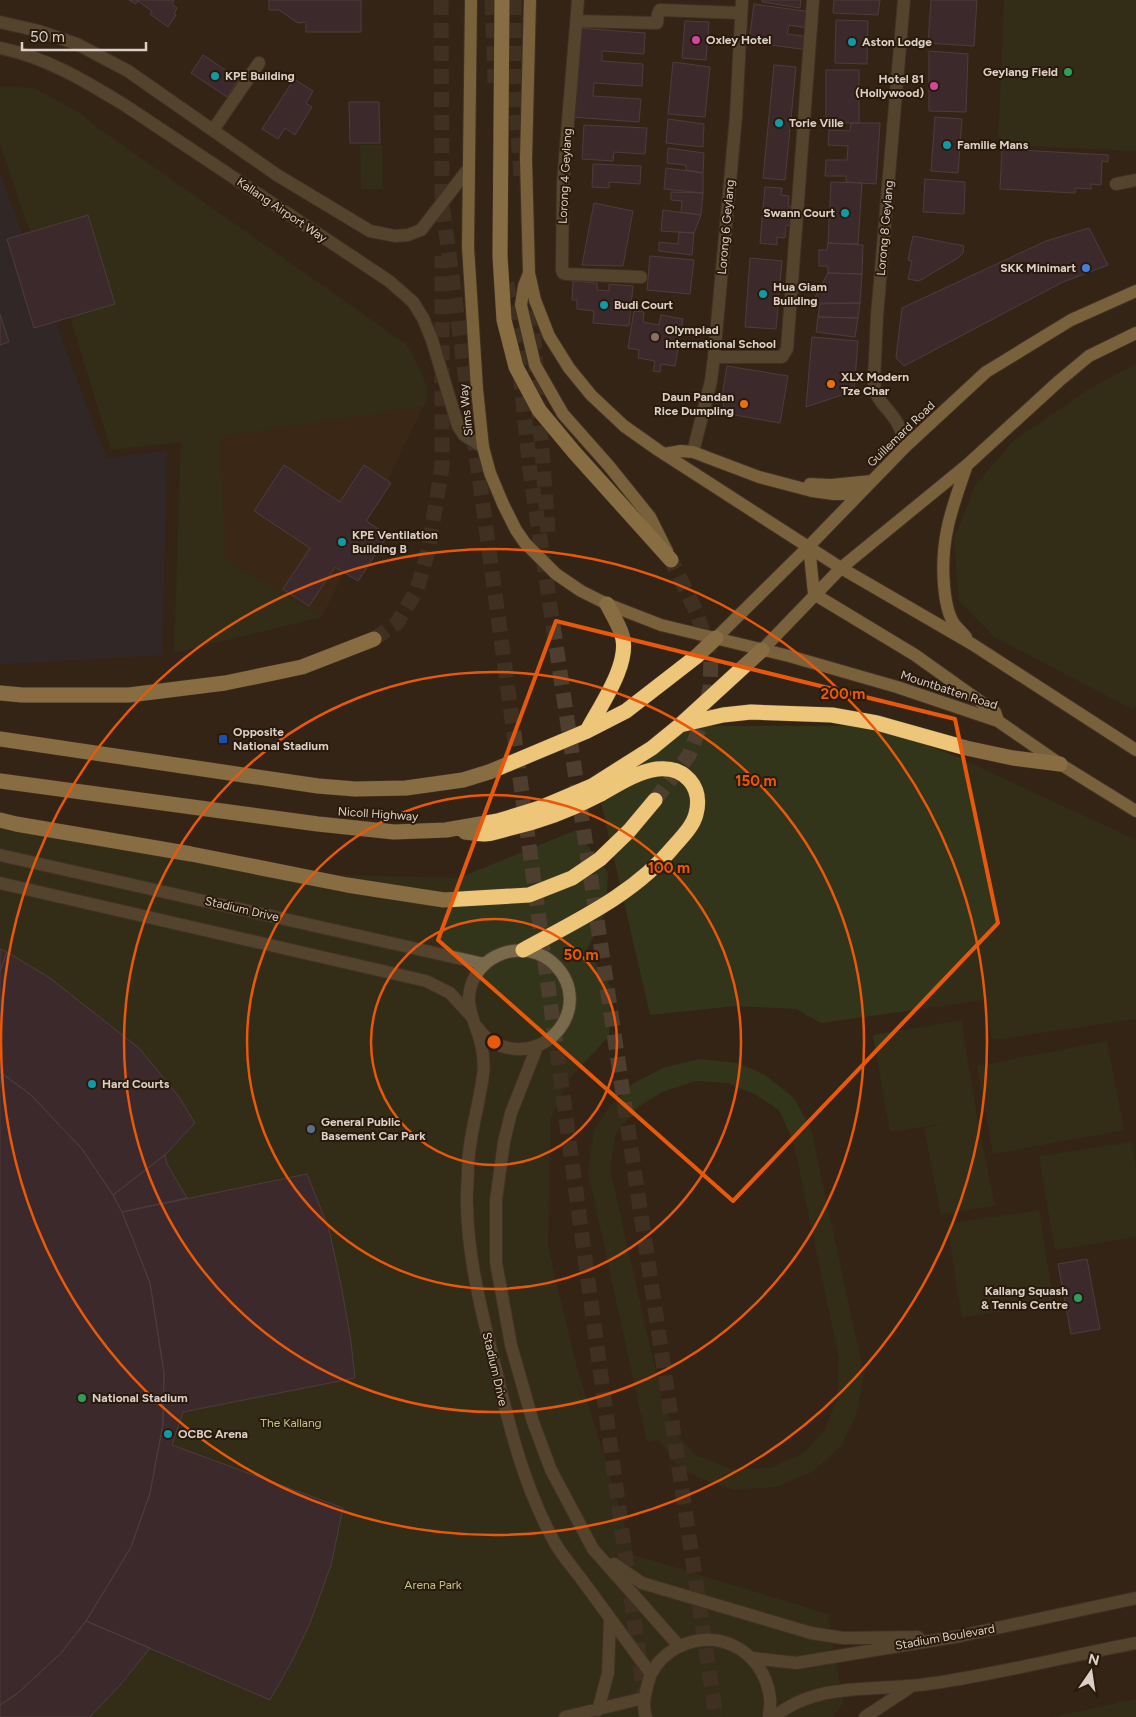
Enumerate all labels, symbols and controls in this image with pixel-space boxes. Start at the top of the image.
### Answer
scale bar [22,20,146,52]
text: 50 m [30,28,65,46]
place label: Oxley Hotel [706,33,771,47]
marker: Oxley Hotel [690,34,702,46]
place label: Aston Lodge [862,35,932,49]
marker: Aston Lodge [846,36,858,48]
place label: Geylang Field [983,65,1058,79]
marker: Geylang Field [1062,66,1074,78]
place label: KPE Building [225,69,295,83]
marker: KPE Building [209,70,221,82]
place label: Hotel 81 (Hollywood) [855,72,924,100]
marker: Hotel 81 (Hollywood) [928,80,940,92]
place label: Torie Ville [789,116,844,130]
marker: Torie Ville [773,117,785,129]
street label: Lorong 4 Geylang [556,128,574,224]
place label: Familie Mans [957,138,1029,152]
marker: Familie Mans [941,139,953,151]
street label: Kallang Airport Way [234,175,330,246]
street label: Lorong 6 Geylang [715,179,737,275]
street label: Lorong 8 Geylang [874,180,896,276]
place label: Swann Court [763,206,835,220]
marker: Swann Court [839,207,851,219]
place label: SKK Minimart [1000,261,1076,275]
marker: SKK Minimart [1080,262,1092,274]
place label: Hua Giam Building [773,280,827,308]
marker: Hua Giam Building [757,288,769,300]
place label: Budi Court [614,298,673,312]
marker: Budi Court [598,299,610,311]
place label: Olympiad International School [665,323,776,351]
marker: Olympiad International School [649,331,661,343]
place label: XLX Modern Tze Char [841,370,909,398]
marker: XLX Modern Tze Char [825,378,837,390]
street label: Sims Way [456,383,476,437]
place label: Daun Pandan Rice Dumpling [654,390,734,418]
marker: Daun Pandan Rice Dumpling [738,398,750,410]
street label: Guillemard Road [864,398,938,470]
place label: KPE Ventilation Building B [352,528,438,556]
marker: KPE Ventilation Building B [336,536,348,548]
street label: Mountbatten Road [899,668,999,712]
text: 200 m [821,685,865,703]
place label: Opposite National Stadium [233,725,329,753]
marker: Opposite National Stadium [217,733,229,745]
text: 150 m [735,772,777,790]
street label: Nicoll Highway [337,804,419,824]
text: 100 m [648,859,690,877]
street label: Stadium Drive [204,894,281,924]
text: 50 m [563,946,599,964]
centre of rings [485,1033,503,1051]
place label: Hard Courts [102,1077,170,1091]
marker: Hard Courts [86,1078,98,1090]
place label: General Public Basement Car Park [321,1115,426,1143]
marker: General Public Basement Car Park [305,1123,317,1135]
place label: Kallang Squash & Tennis Centre [981,1284,1068,1312]
marker: Kallang Squash & Tennis Centre [1072,1292,1084,1304]
street label: Stadium Drive [480,1331,510,1408]
place label: National Stadium [92,1391,188,1405]
marker: National Stadium [76,1392,88,1404]
park label: The Kallang [260,1416,322,1430]
place label: OCBC Arena [178,1427,248,1441]
marker: OCBC Arena [162,1428,174,1440]
park label: Arena Park [404,1578,462,1592]
street label: Stadium Boulevard [894,1621,996,1653]
north arrow [1066,1647,1116,1697]
text: N [1087,1650,1101,1669]

